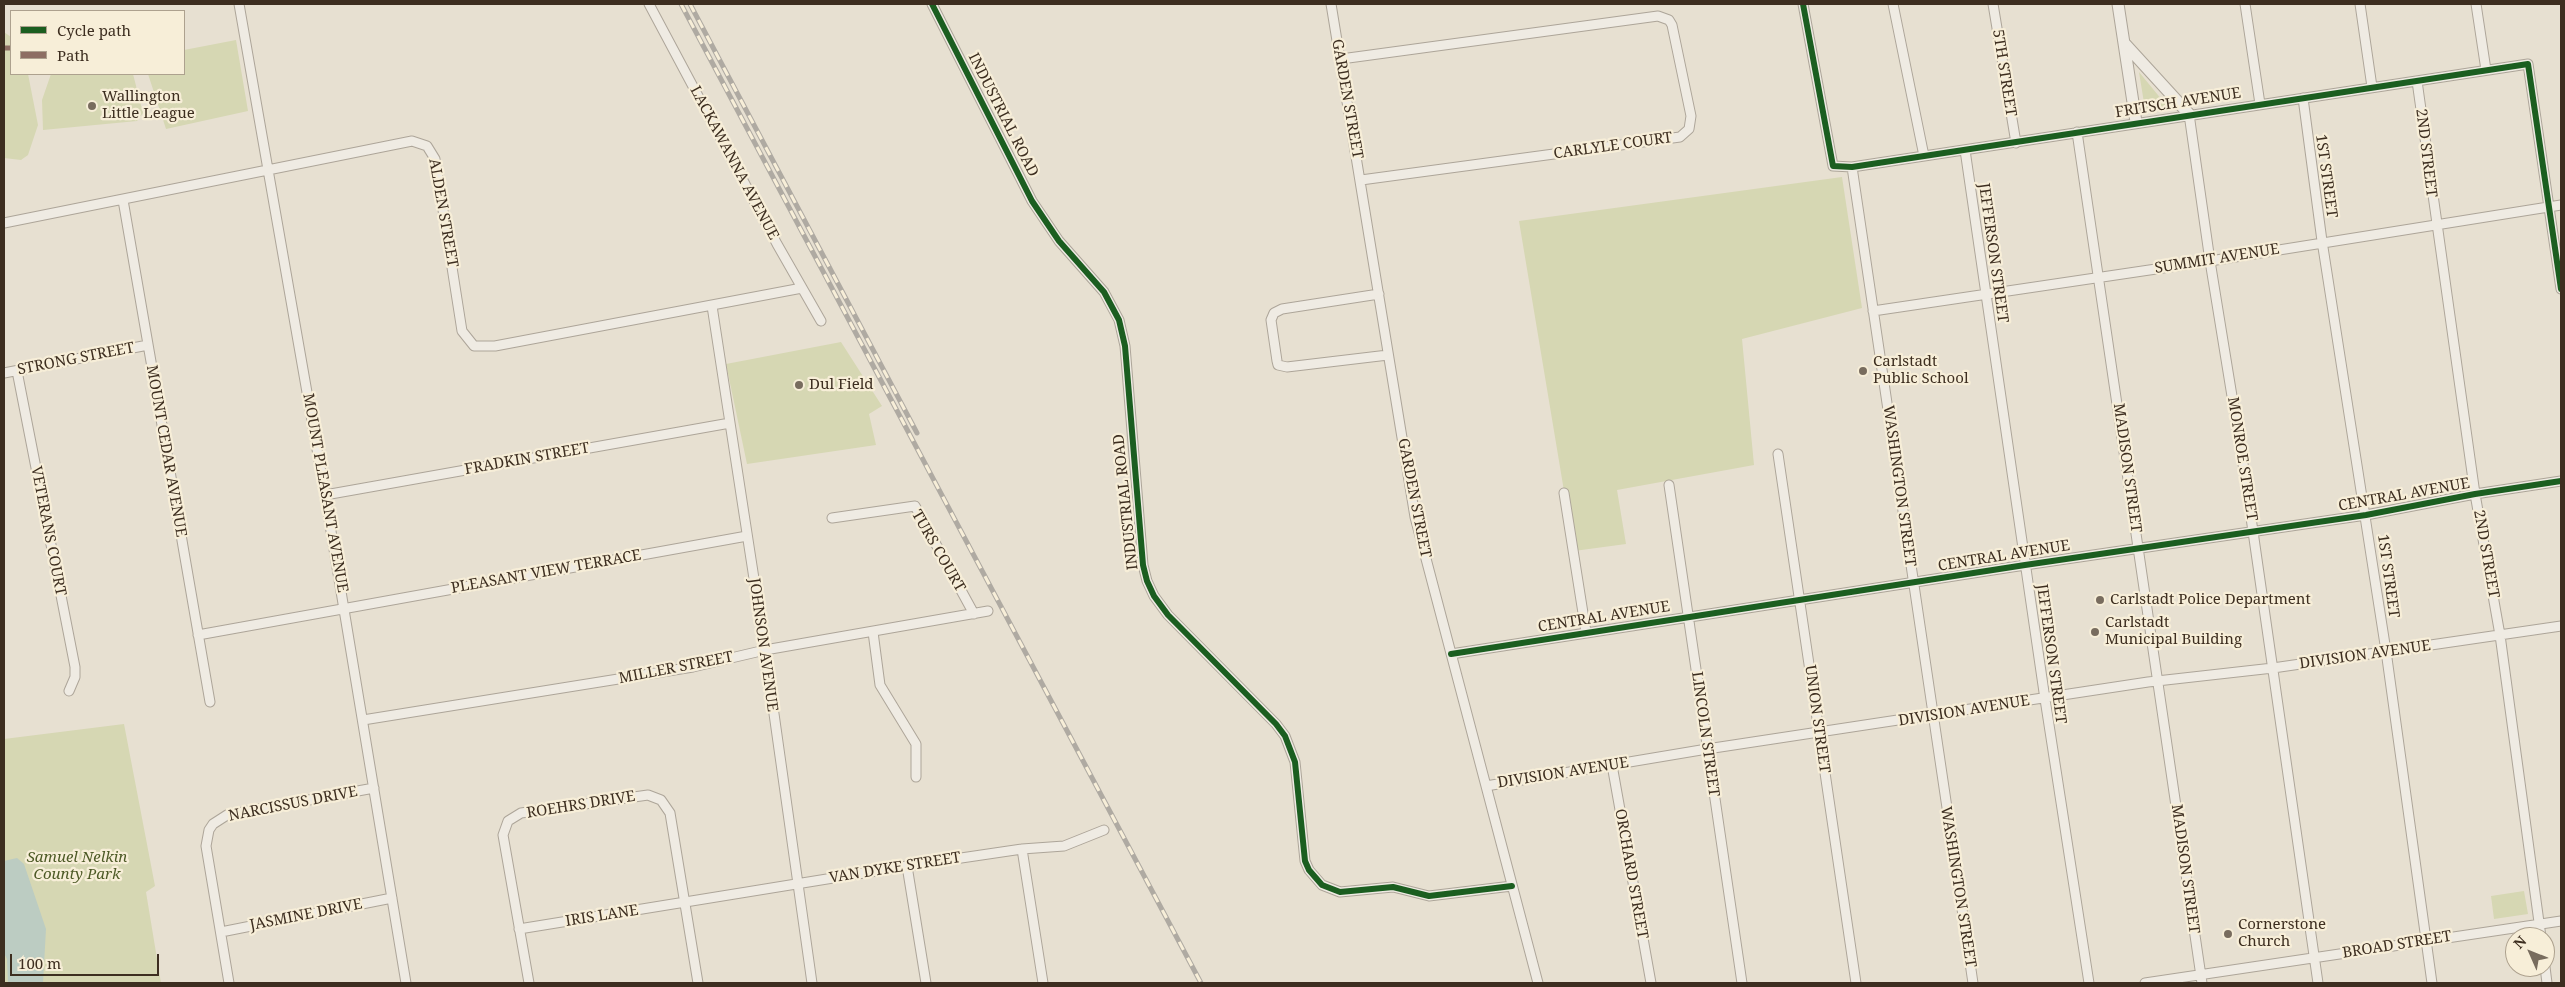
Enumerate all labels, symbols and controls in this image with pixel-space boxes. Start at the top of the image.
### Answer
legend [10,10,185,75]
text: Cycle path [57,20,131,40]
street label: 5TH STREET [1988,28,2020,118]
street label: GARDEN STREET [1328,38,1366,160]
text: Path [57,45,89,65]
street label: INDUSTRIAL ROAD [964,50,1042,180]
street label: LACKAWANNA AVENUE [686,83,782,243]
street label: FRITSCH AVENUE [2114,84,2242,122]
place label: Wallington Little League [102,88,195,123]
marker: Wallington Little League [86,100,98,112]
street label: 2ND STREET [2412,108,2440,198]
street label: CARLYLE COURT [1552,129,1674,163]
street label: 1ST STREET [2311,133,2341,219]
street label: ALDEN STREET [425,157,461,269]
street label: JEFFERSON STREET [1974,182,2012,324]
street label: SUMMIT AVENUE [2153,240,2281,278]
street label: STRONG STREET [16,339,136,379]
place label: Carlstadt Public School [1873,353,1969,388]
street label: MOUNT CEDAR AVENUE [142,364,190,538]
marker: Carlstadt Public School [1857,365,1869,377]
place label: Dul Field [809,376,874,394]
marker: Dul Field [793,379,805,391]
street label: MOUNT PLEASANT AVENUE [299,392,351,594]
street label: MONROE STREET [2223,396,2261,522]
street label: MADISON STREET [2109,402,2145,534]
street label: WASHINGTON STREET [1879,404,1919,568]
street label: INDUSTRIAL ROAD [1110,433,1142,571]
street label: GARDEN STREET [1394,437,1434,559]
street label: FRADKIN STREET [463,439,591,479]
street label: VETERANS COURT [27,465,69,597]
street label: CENTRAL AVENUE [2337,475,2471,515]
street label: TURS COURT [907,507,969,595]
street label: 2ND STREET [2469,508,2503,600]
street label: 1ST STREET [2373,533,2403,619]
street label: CENTRAL AVENUE [1937,537,2071,575]
street label: PLEASANT VIEW TERRACE [450,546,642,598]
street label: JOHNSON AVENUE [745,577,781,713]
street label: JEFFERSON STREET [2032,583,2070,725]
place label: Carlstadt Police Department [2110,591,2311,609]
marker: Carlstadt Police Department [2094,594,2106,606]
street label: CENTRAL AVENUE [1537,598,1671,636]
place label: Carlstadt Municipal Building [2105,614,2242,649]
marker: Carlstadt Municipal Building [2089,626,2101,638]
street label: DIVISION AVENUE [2298,637,2432,673]
street label: MILLER STREET [617,648,735,688]
street label: UNION STREET [1801,664,1833,774]
street label: LINCOLN STREET [1687,670,1723,798]
street label: DIVISION AVENUE [1897,692,2031,730]
street label: DIVISION AVENUE [1496,754,1630,792]
street label: NARCISSUS DRIVE [227,783,359,825]
street label: ROEHRS DRIVE [526,788,636,822]
street label: MADISON STREET [2167,803,2203,935]
street label: WASHINGTON STREET [1936,805,1980,969]
street label: ORCHARD STREET [1611,808,1651,940]
park label: Samuel Nelkin County Park [27,849,127,884]
street label: VAN DYKE STREET [828,849,962,887]
street label: JASMINE DRIVE [248,895,364,935]
street label: IRIS LANE [564,901,640,931]
place label: Cornerstone Church [2238,916,2326,951]
street label: BROAD STREET [2341,927,2453,963]
north arrow [2505,927,2555,977]
marker: Cornerstone Church [2222,928,2234,940]
text: N [2509,931,2530,953]
scale bar [12,944,161,976]
text: 100 m [18,953,61,973]

